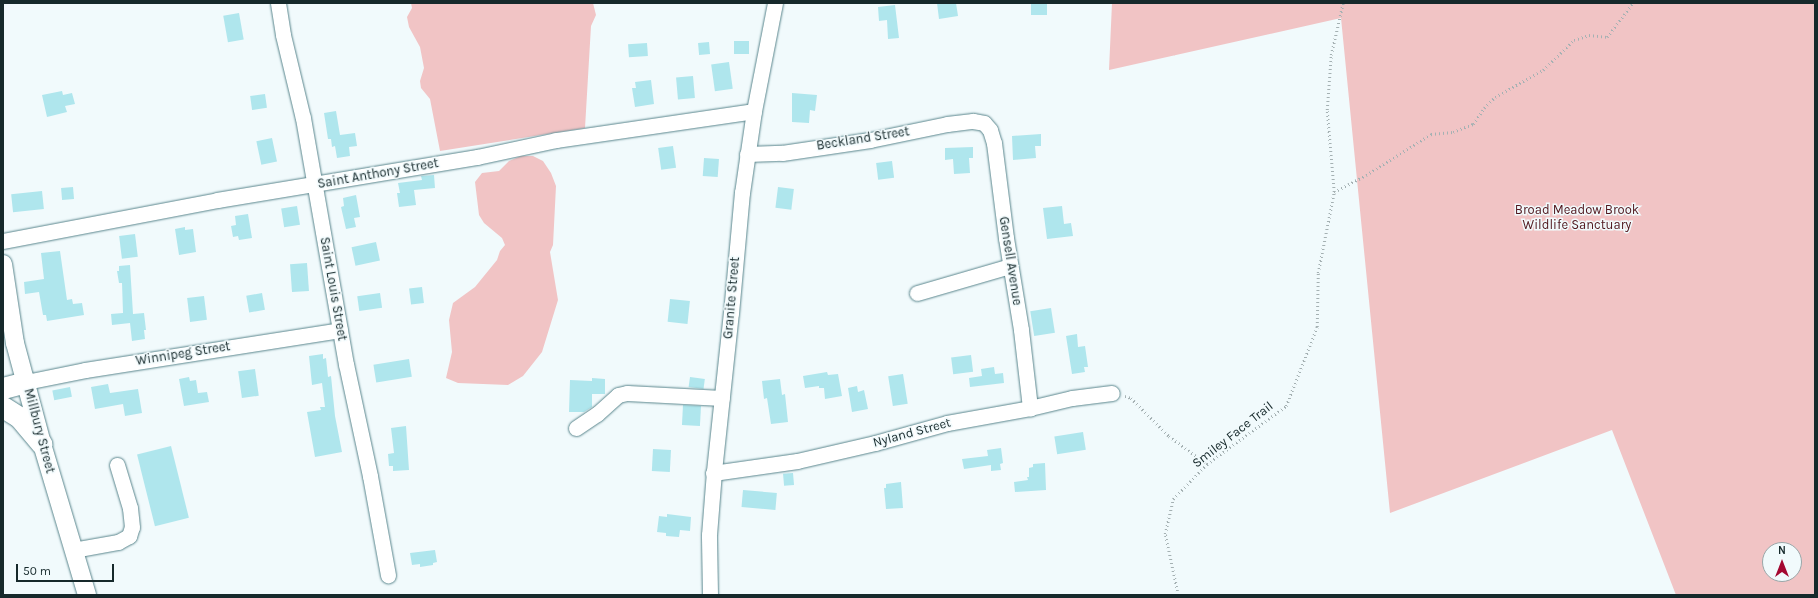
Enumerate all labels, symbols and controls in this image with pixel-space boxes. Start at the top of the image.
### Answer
street label: Beckland Street [815,124,911,154]
street label: Saint Anthony Street [316,156,440,192]
park label: Broad Meadow Brook Wildlife Sanctuary [1515,203,1639,234]
street label: Gensell Avenue [995,216,1025,306]
street label: Saint Louis Street [316,236,350,342]
street label: Granite Street [721,256,743,340]
street label: Winnipeg Street [135,339,231,369]
street label: Millbury Street [20,387,58,475]
street label: Smiley Face Trail [1189,399,1277,471]
street label: Nyland Street [871,415,953,451]
north arrow [1762,542,1802,582]
text: N [1778,544,1786,557]
scale bar [18,556,116,582]
text: 50 m [23,564,51,578]

